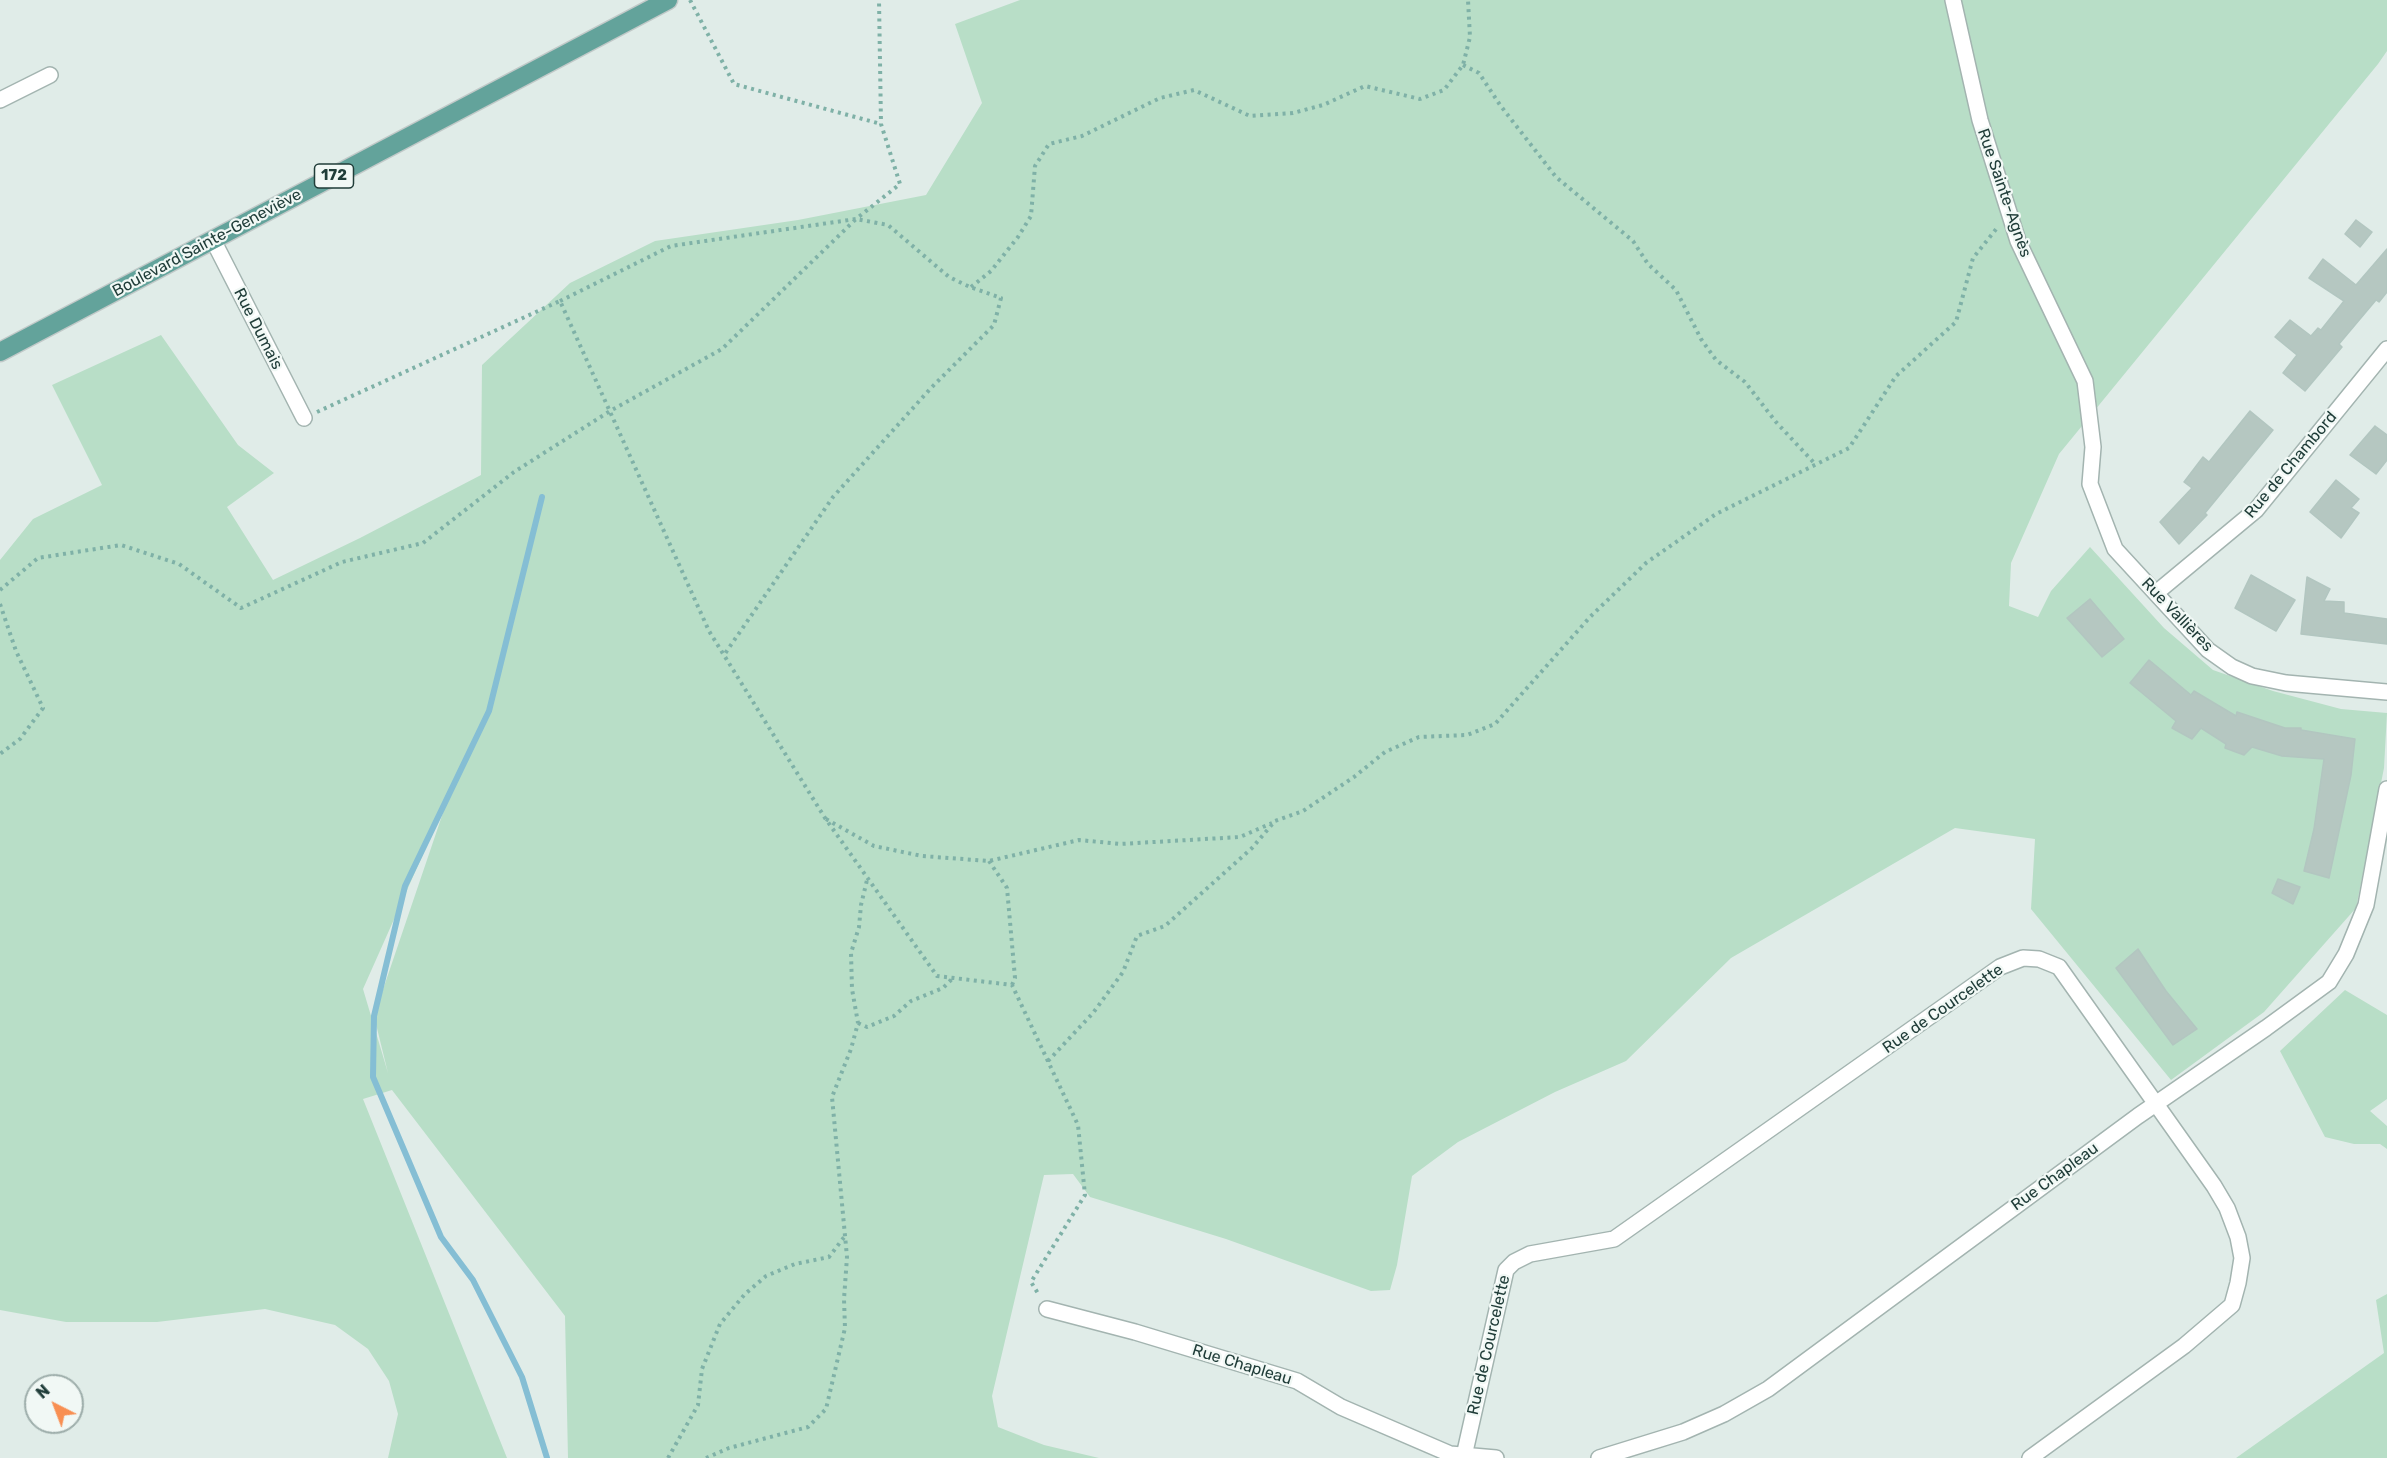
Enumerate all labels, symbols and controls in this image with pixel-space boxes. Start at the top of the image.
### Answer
street label: Rue Sainte-Agnès [1973,126,2035,260]
road number: 172 [314,164,354,188]
street label: Boulevard Sainte-Geneviève [109,185,305,301]
street label: Rue Dumais [229,285,287,373]
street label: Rue de Chambord [2241,408,2341,522]
street label: Rue Vallières [2137,574,2217,656]
street label: Rue de Courcelette [1879,960,2007,1058]
street label: Rue Chapleau [2008,1139,2102,1215]
street label: Rue de Courcelette [1464,1273,1514,1417]
street label: Rue Chapleau [1190,1341,1294,1389]
north arrow [24,1374,84,1434]
text: N [32,1381,54,1403]

